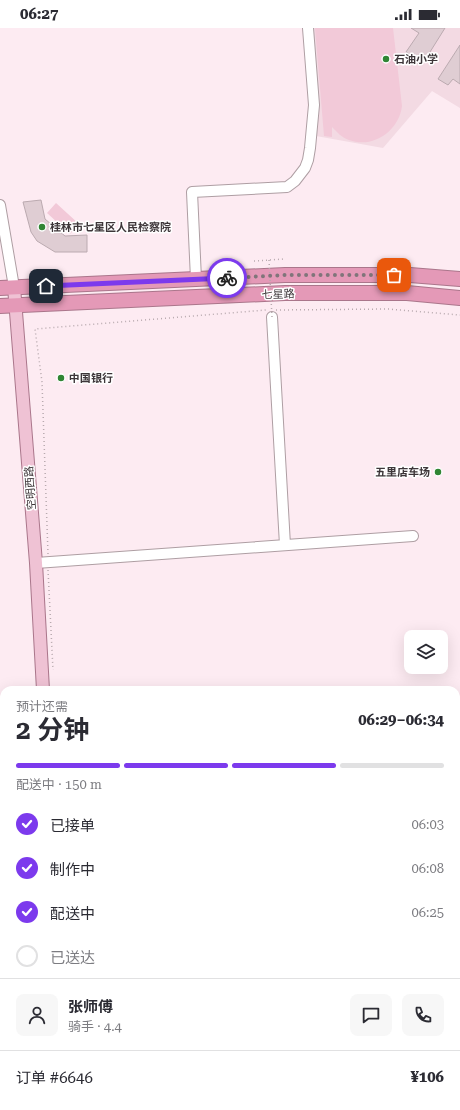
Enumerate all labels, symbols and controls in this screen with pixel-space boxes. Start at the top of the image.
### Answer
text: 06:27 [20,5,58,23]
place label: 石油小学 [394,53,438,66]
marker: 石油小学 [381,54,391,64]
place label: 桂林市七星区人民检察院 [50,221,171,234]
marker: 桂林市七星区人民检察院 [37,222,47,232]
courier [207,258,247,298]
pin [377,258,411,292]
icon: bag [383,264,405,286]
icon: bike [216,267,238,289]
pin [29,269,63,303]
icon: home [35,275,57,297]
street label: 七星路 [261,287,295,302]
place label: 中国银行 [69,372,113,385]
marker: 中国银行 [56,373,66,383]
street label: 空明西路 [22,466,39,510]
place label: 五里店车场 [375,466,430,479]
marker: 五里店车场 [433,467,443,477]
map controls [404,630,448,674]
button: layers [404,630,448,674]
text: 预计还需 [16,699,68,714]
text: 06:29–06:34 [358,711,444,729]
text: 2 分钟 [16,715,89,745]
text: 配送中 · 150 m [16,777,102,792]
icon: check [16,813,38,835]
text: 已接单 [50,817,95,835]
text: 06:03 [412,817,444,832]
icon: check [16,857,38,879]
text: 制作中 [50,861,95,879]
text: 06:08 [412,861,444,876]
icon: check [16,901,38,923]
text: 配送中 [50,905,95,923]
text: 06:25 [412,905,444,920]
text: 已送达 [50,949,95,967]
button: person [16,994,58,1036]
button: chat [350,994,392,1036]
button: phone [402,994,444,1036]
text: 张师傅 [68,998,113,1016]
text: 骑手 · 4.4 [68,1019,122,1034]
text: ¥106 [410,1068,444,1086]
text: 订单 #6646 [16,1069,93,1087]

